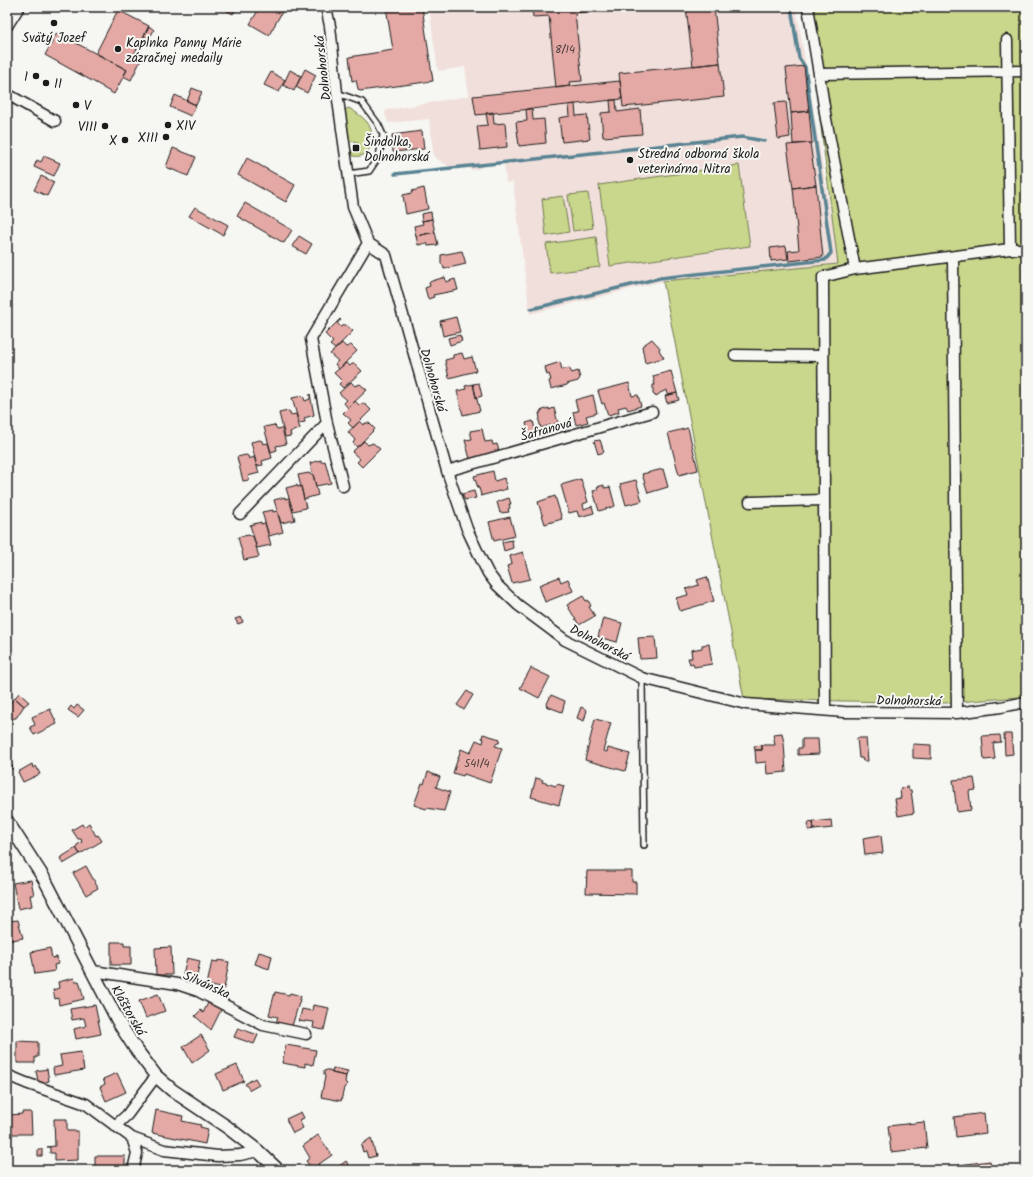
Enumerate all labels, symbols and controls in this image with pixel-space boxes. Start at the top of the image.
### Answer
marker: Svätý Jozef [49,18,59,28]
place label: Svätý Jozef [22,28,87,49]
street label: Dolnohorská [309,32,337,101]
place label: Kaplnka Panny Márie zázračnej medaily [126,33,242,69]
house number: 8/14 [555,41,575,59]
marker: Kaplnka Panny Márie zázračnej medaily [113,44,123,54]
place label: I [24,67,28,88]
marker: I [31,71,41,81]
place label: II [54,74,62,95]
marker: II [41,78,51,88]
place label: V [84,96,92,117]
marker: V [71,100,81,110]
place label: XIV [176,116,196,137]
place label: VIII [78,117,97,138]
marker: XIV [163,120,173,130]
marker: VIII [100,121,110,131]
place label: XIII [138,128,158,149]
place label: X [109,131,118,152]
marker: XIII [161,132,171,142]
place label: Šindolka, Dolnohorská [364,132,431,168]
marker: X [120,135,130,145]
marker: Šindolka, Dolnohorská [351,143,361,153]
place label: Stredná odborná škola veterinárna Nitra [638,144,759,180]
marker: Stredná odborná škola veterinárna Nitra [625,155,635,165]
street label: Dolnohorská [413,346,452,416]
street label: Šafranová [518,413,576,448]
street label: Dolnohorská [565,619,635,668]
street label: Dolnohorská [876,690,944,713]
house number: 541/4 [464,755,490,773]
street label: Silvánska [180,966,233,1005]
street label: Kláštorská [105,981,152,1042]

